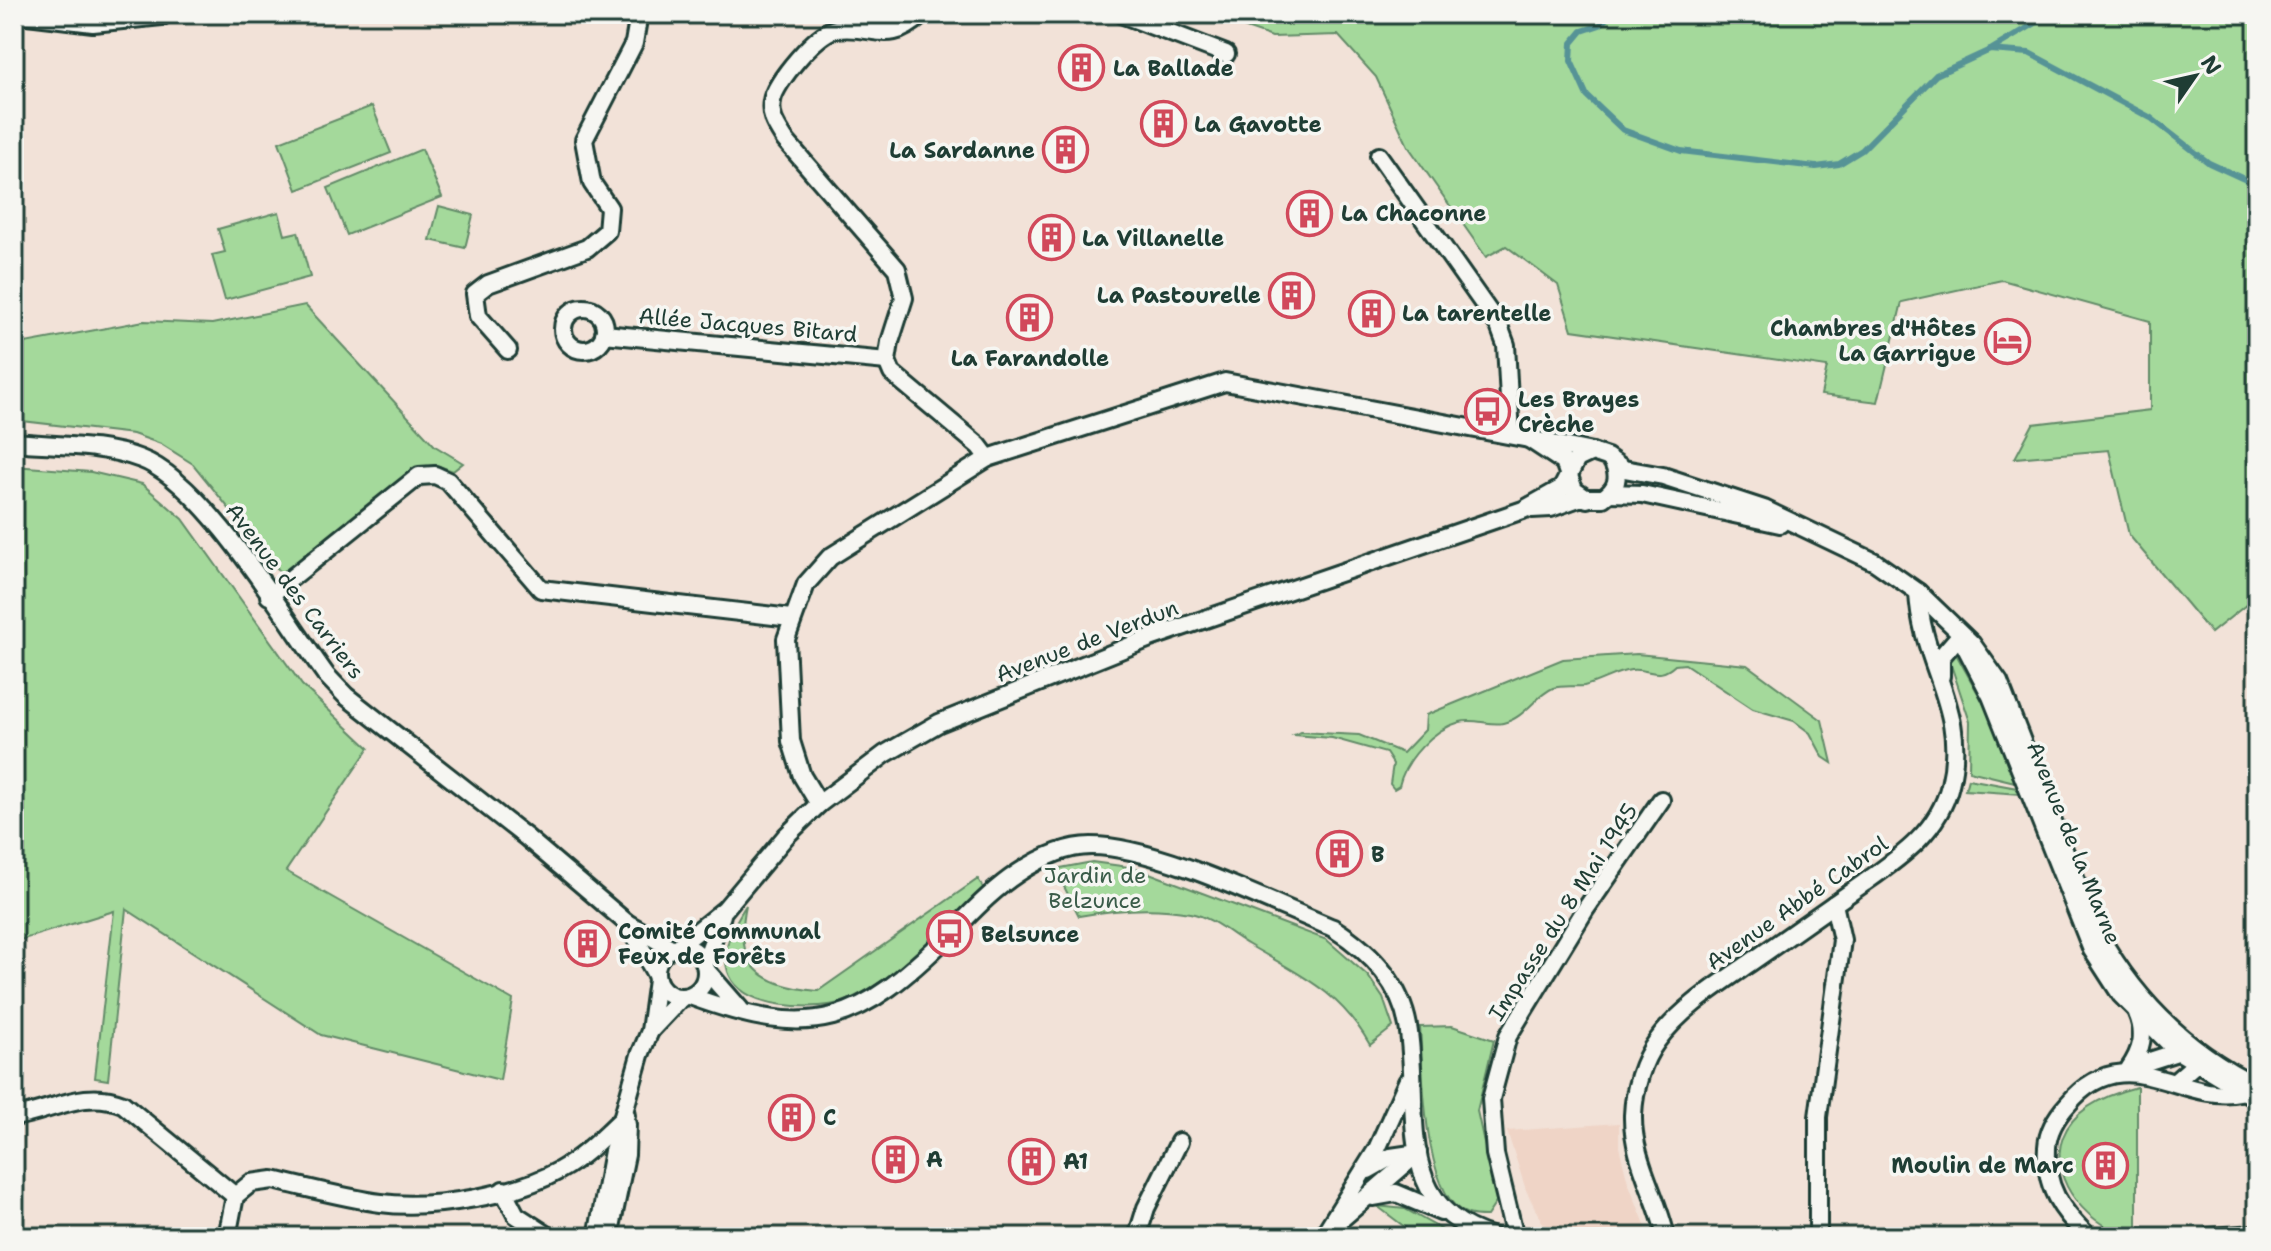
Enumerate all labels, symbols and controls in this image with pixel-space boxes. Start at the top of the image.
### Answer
north arrow [2155,36,2235,116]
building icon: La Ballade [1058,44,1106,92]
text: N [2194,50,2228,80]
place label: La Ballade [1113,54,1234,83]
building icon: La Gavotte [1139,100,1187,148]
place label: La Gavotte [1194,110,1322,139]
building icon: La Sardanne [1042,126,1090,174]
place label: La Sardanne [889,136,1035,165]
building icon: La Chaconne [1286,189,1334,237]
place label: La Chaconne [1341,199,1487,228]
building icon: La Villanelle [1027,214,1075,262]
place label: La Villanelle [1082,224,1224,253]
building icon: La Pastourelle [1268,271,1316,319]
place label: La Pastourelle [1097,281,1261,310]
building icon: La tarentelle [1347,289,1395,337]
building icon: La Farandolle [1006,293,1054,341]
place label: La tarentelle [1402,299,1552,328]
street label: Allée Jacques Bitard [637,301,859,349]
place label: Chambres d'Hôtes La Garrigue [1770,314,1976,368]
hotel icon: Chambres d'Hôtes La Garrigue [1983,317,2031,365]
place label: La Farandolle [951,344,1109,373]
place label: Les Brayes Crèche [1518,385,1639,439]
bus stop icon: Les Brayes Crèche [1463,388,1511,436]
street label: Avenue des Carriers [219,497,371,685]
street label: Avenue de Verdun [992,593,1182,689]
street label: Avenue de la Marne [2020,737,2128,949]
street label: Impasse du 8 Mai 1945 [1482,798,1644,1026]
street label: Avenue Abbé Cabrol [1700,829,1894,977]
building icon: B [1316,830,1364,878]
place label: B [1371,840,1385,869]
park label: Jardin de Belzunce [1044,861,1146,915]
bus stop icon: Belsunce [926,910,974,958]
place label: Comité Communal Feux de Forêts [618,917,821,971]
building icon: Comité Communal Feux de Forêts [563,920,611,968]
place label: Belsunce [981,920,1080,949]
building icon: C [768,1093,816,1141]
place label: C [823,1103,837,1132]
building icon: A [871,1135,919,1183]
building icon: A1 [1008,1137,1056,1185]
building icon: Moulin de Marc [2081,1141,2129,1189]
place label: A [926,1145,943,1174]
place label: A1 [1063,1147,1088,1176]
place label: Moulin de Marc [1891,1151,2074,1180]

